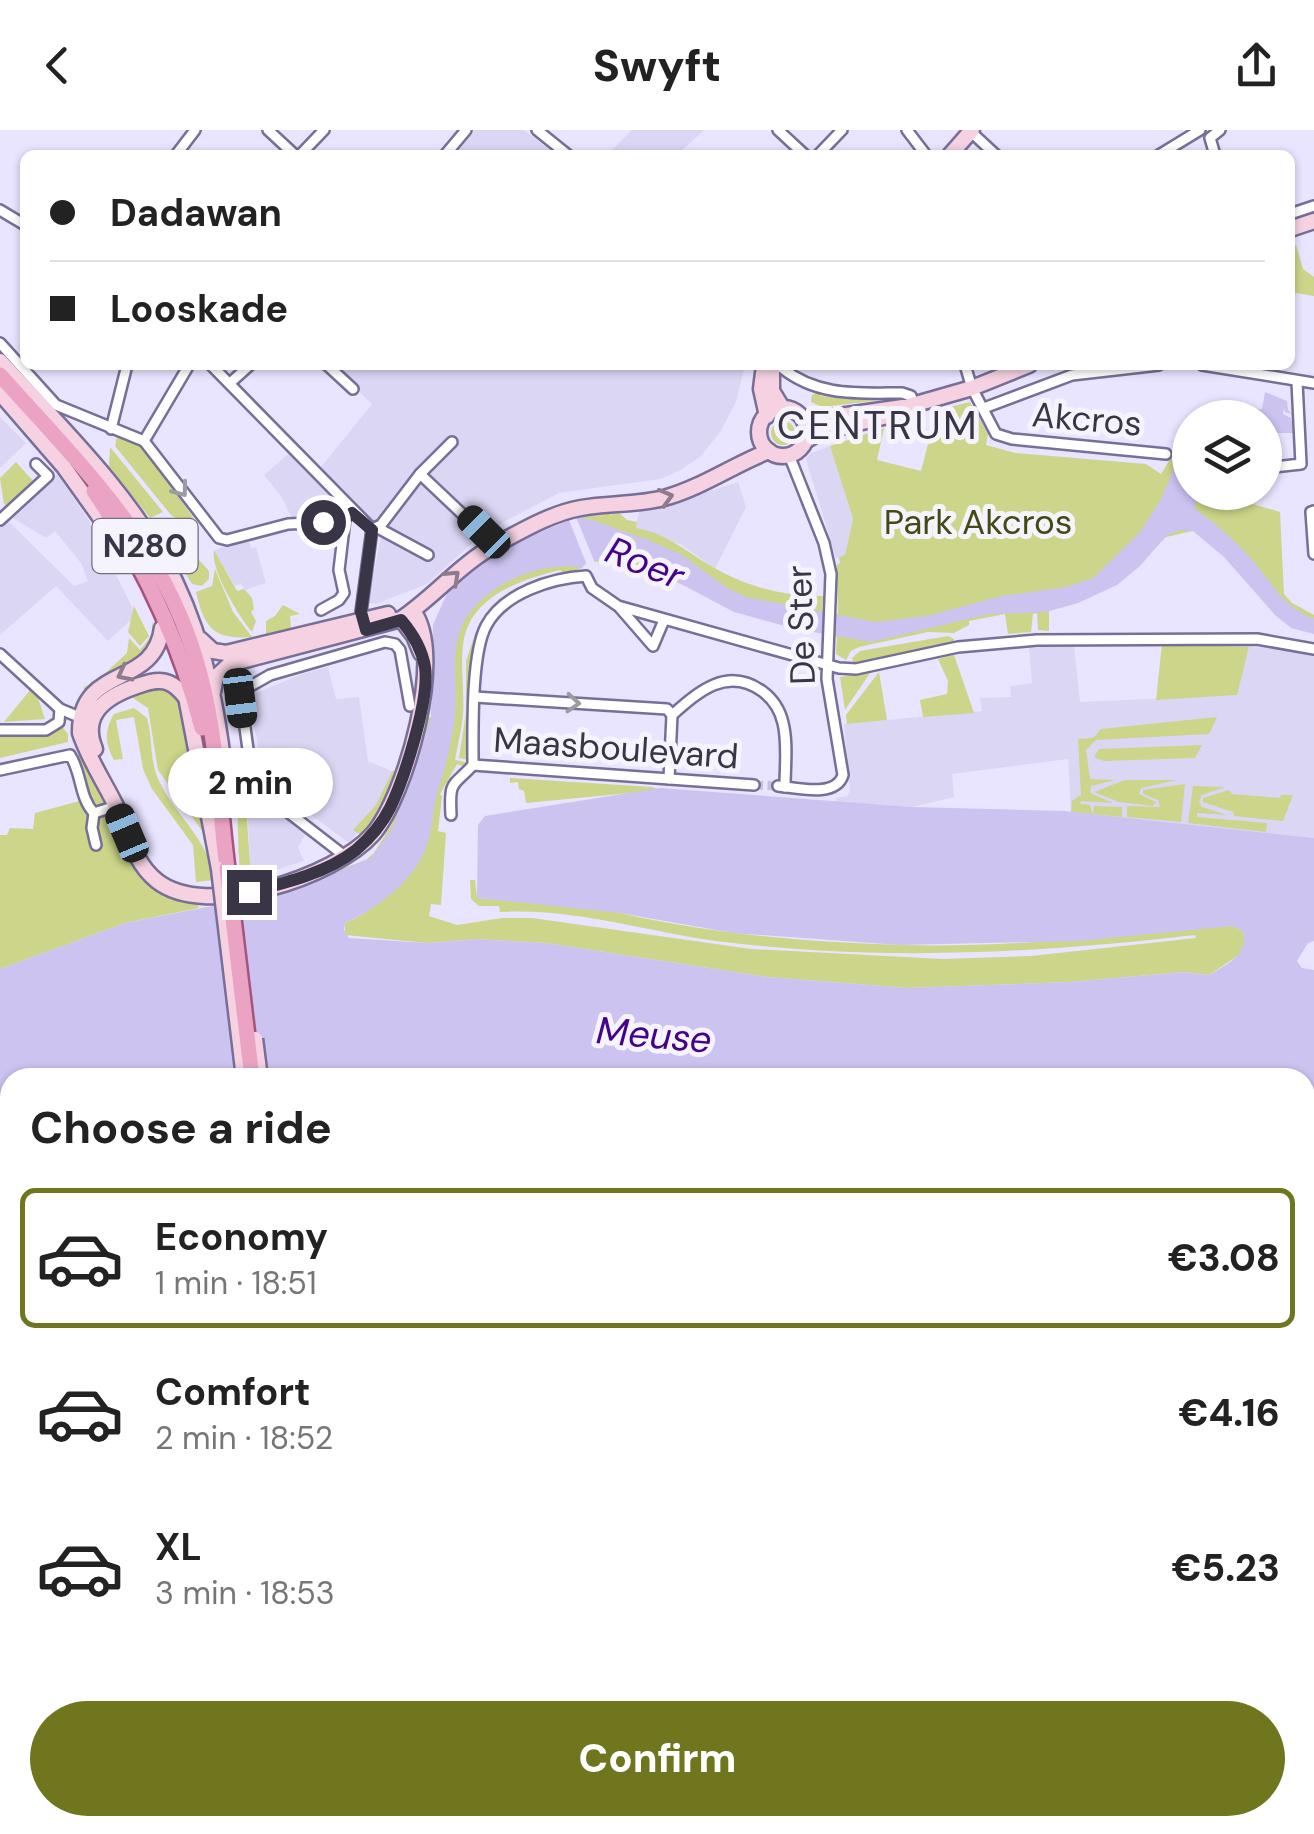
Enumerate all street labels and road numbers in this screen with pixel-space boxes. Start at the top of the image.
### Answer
street label: Akcros [1030,391,1144,447]
road number: N280 [92,519,198,573]
street label: De Ster [776,564,826,686]
street label: Maasboulevard [492,716,740,780]

